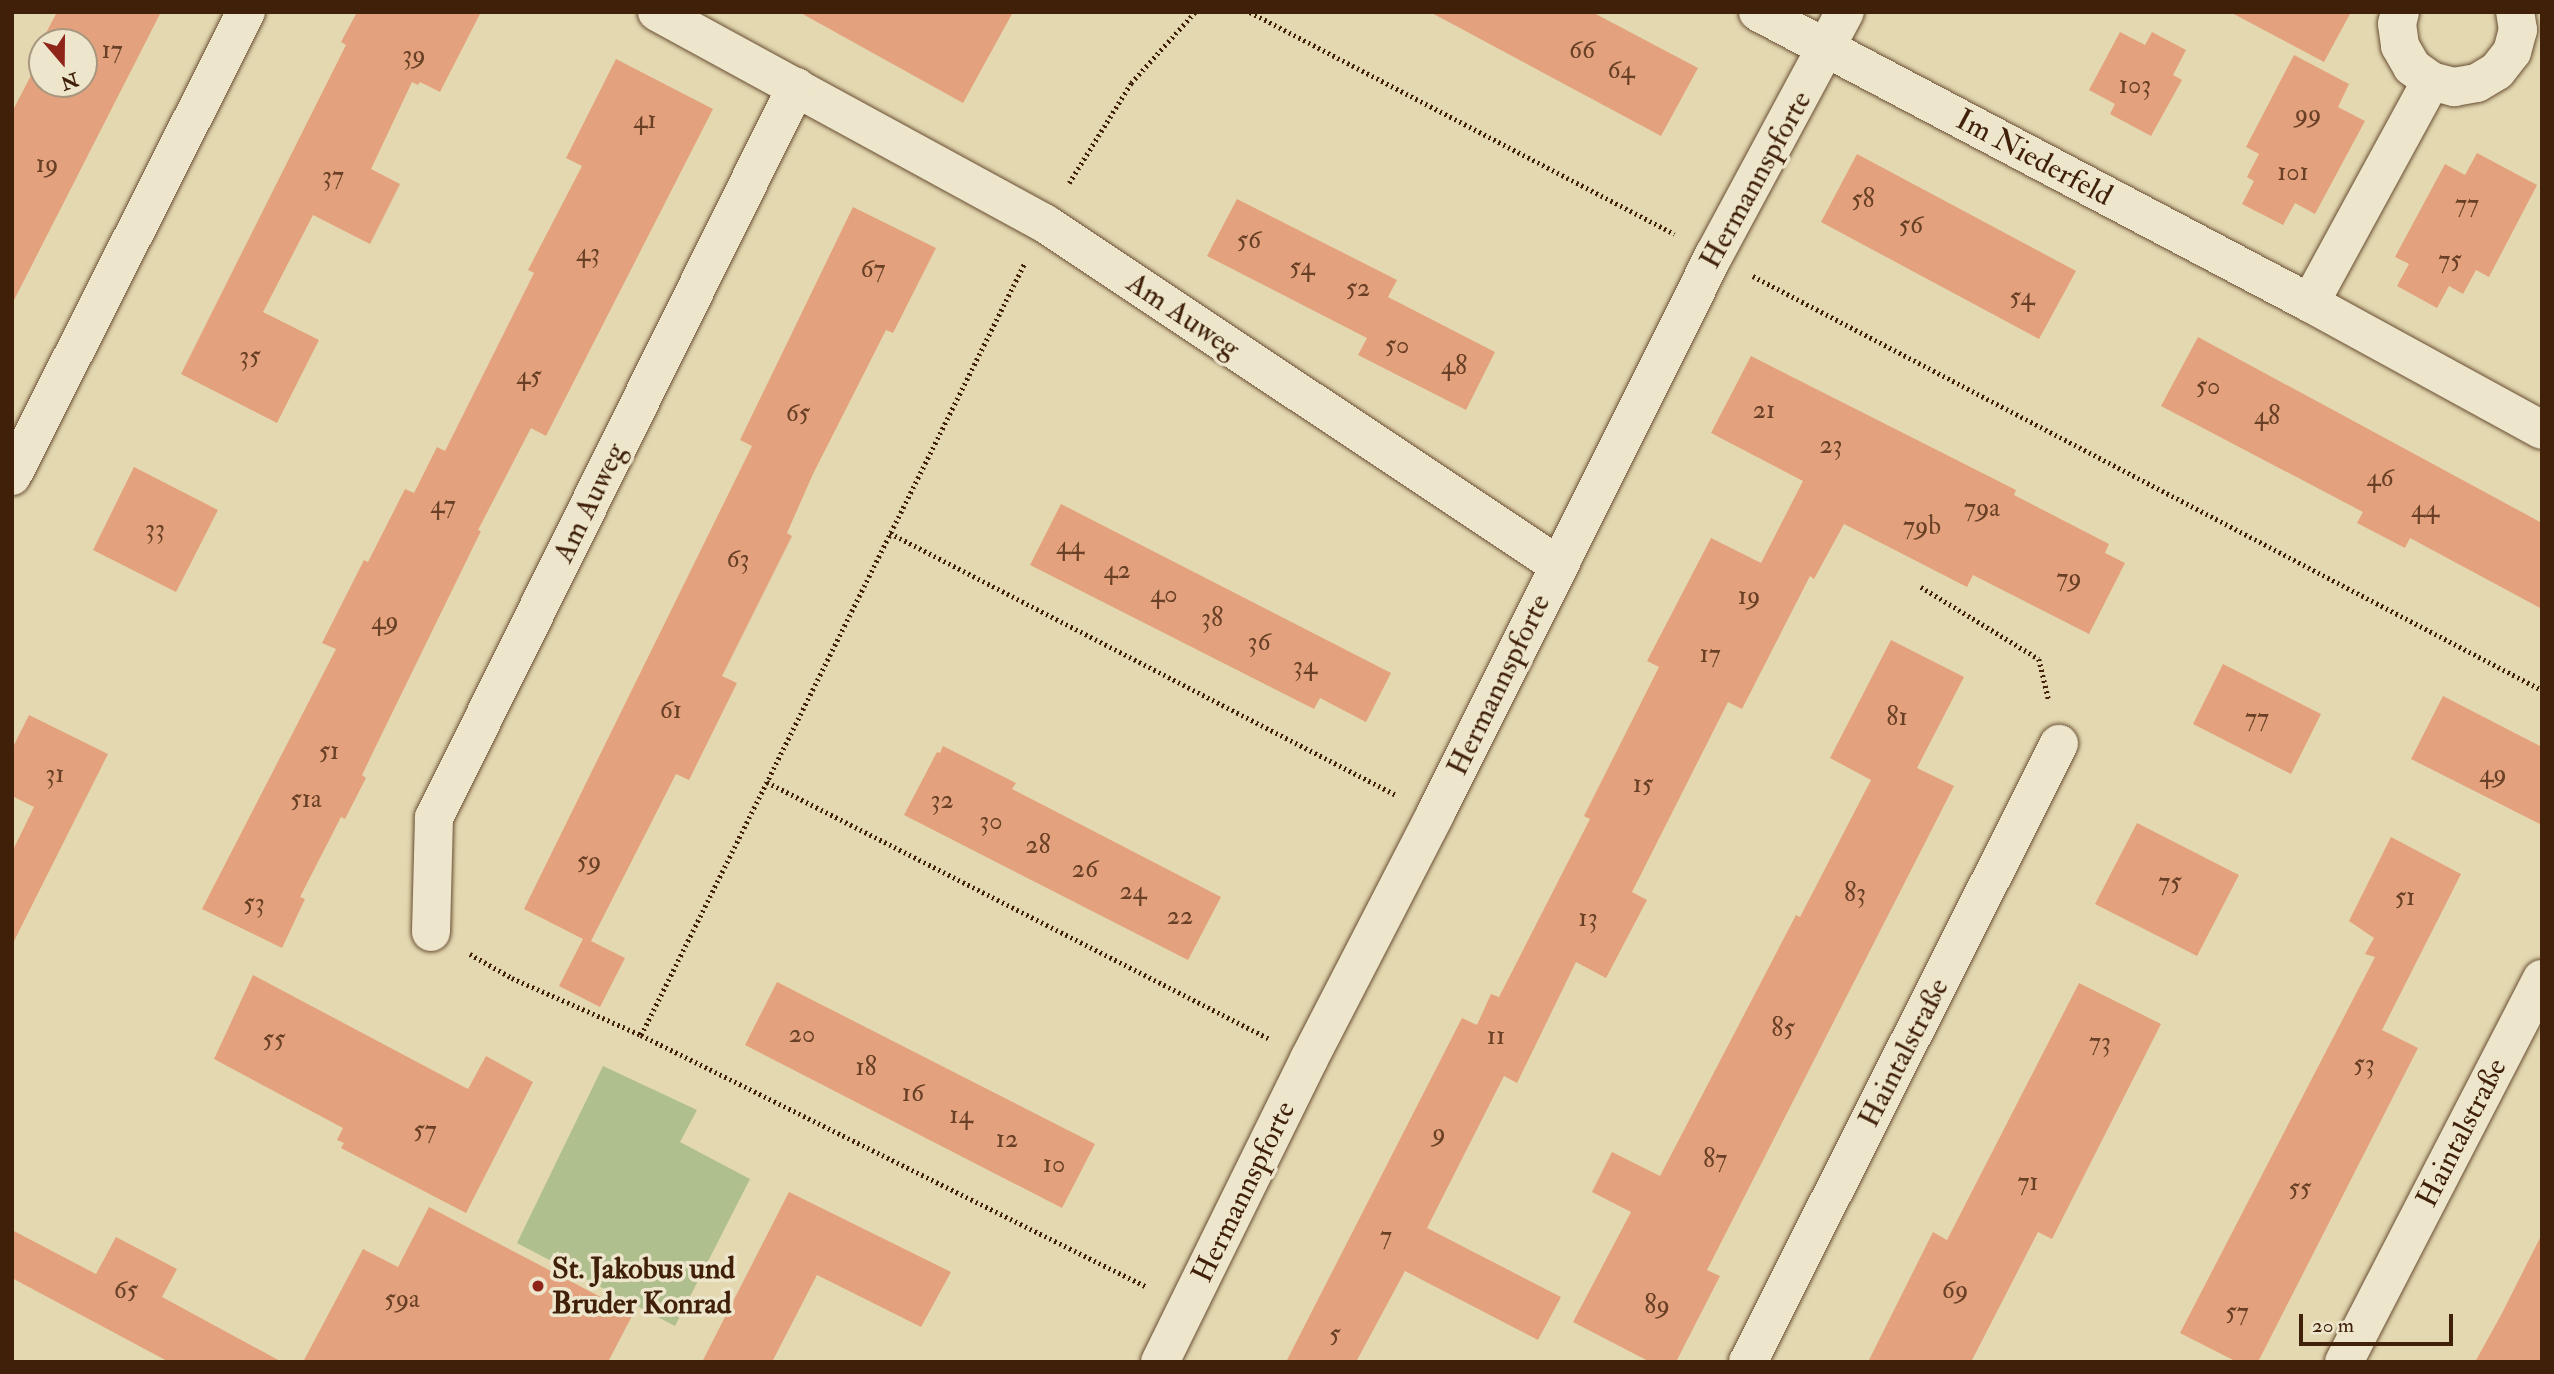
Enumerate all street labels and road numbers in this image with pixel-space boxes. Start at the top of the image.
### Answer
street label: Hermannspforte [1692,85,1820,275]
street label: Im Niederfeld [1950,102,2118,214]
street label: Am Auweg [1120,265,1246,367]
street label: Am Auweg [546,437,634,569]
street label: Hermannspforte [1440,588,1558,782]
street label: Haintalstraße [1851,973,1957,1133]
street label: Haintalstraße [2409,1053,2515,1213]
street label: Hermannspforte [1185,1095,1303,1289]

